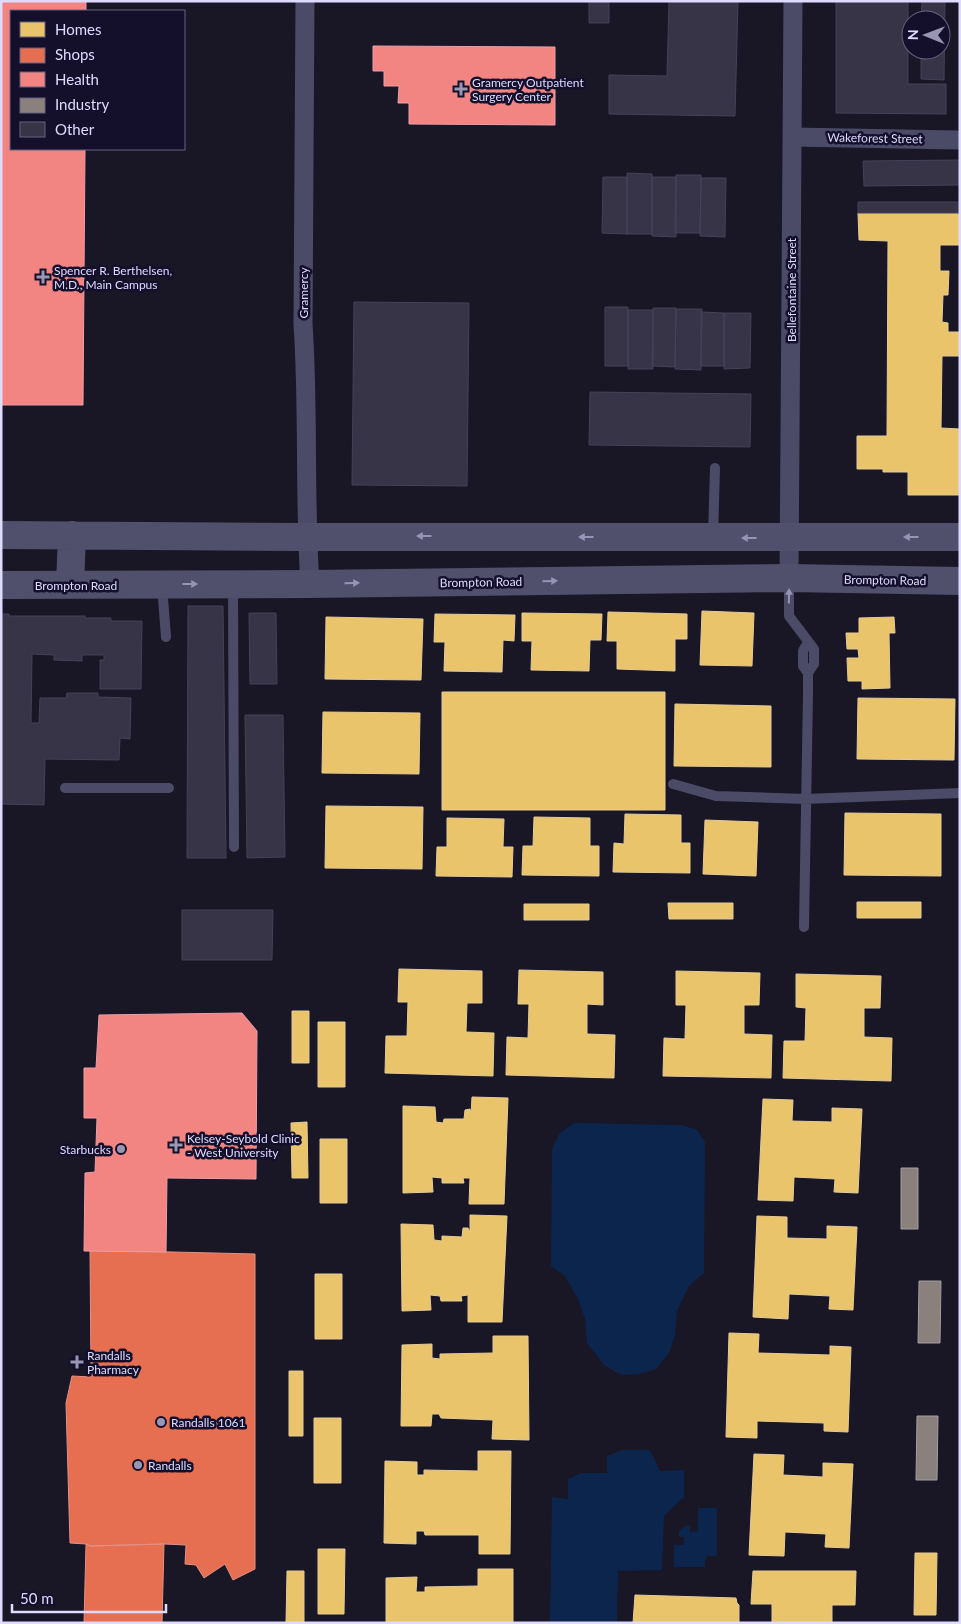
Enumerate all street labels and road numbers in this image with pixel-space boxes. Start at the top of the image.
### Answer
street label: Wakeforest Street [827,130,923,146]
street label: Bellefontaine Street [784,237,799,342]
street label: Gramercy [296,267,311,319]
street label: Brompton Road [844,572,926,588]
street label: Brompton Road [440,574,522,590]
street label: Brompton Road [35,578,117,593]

